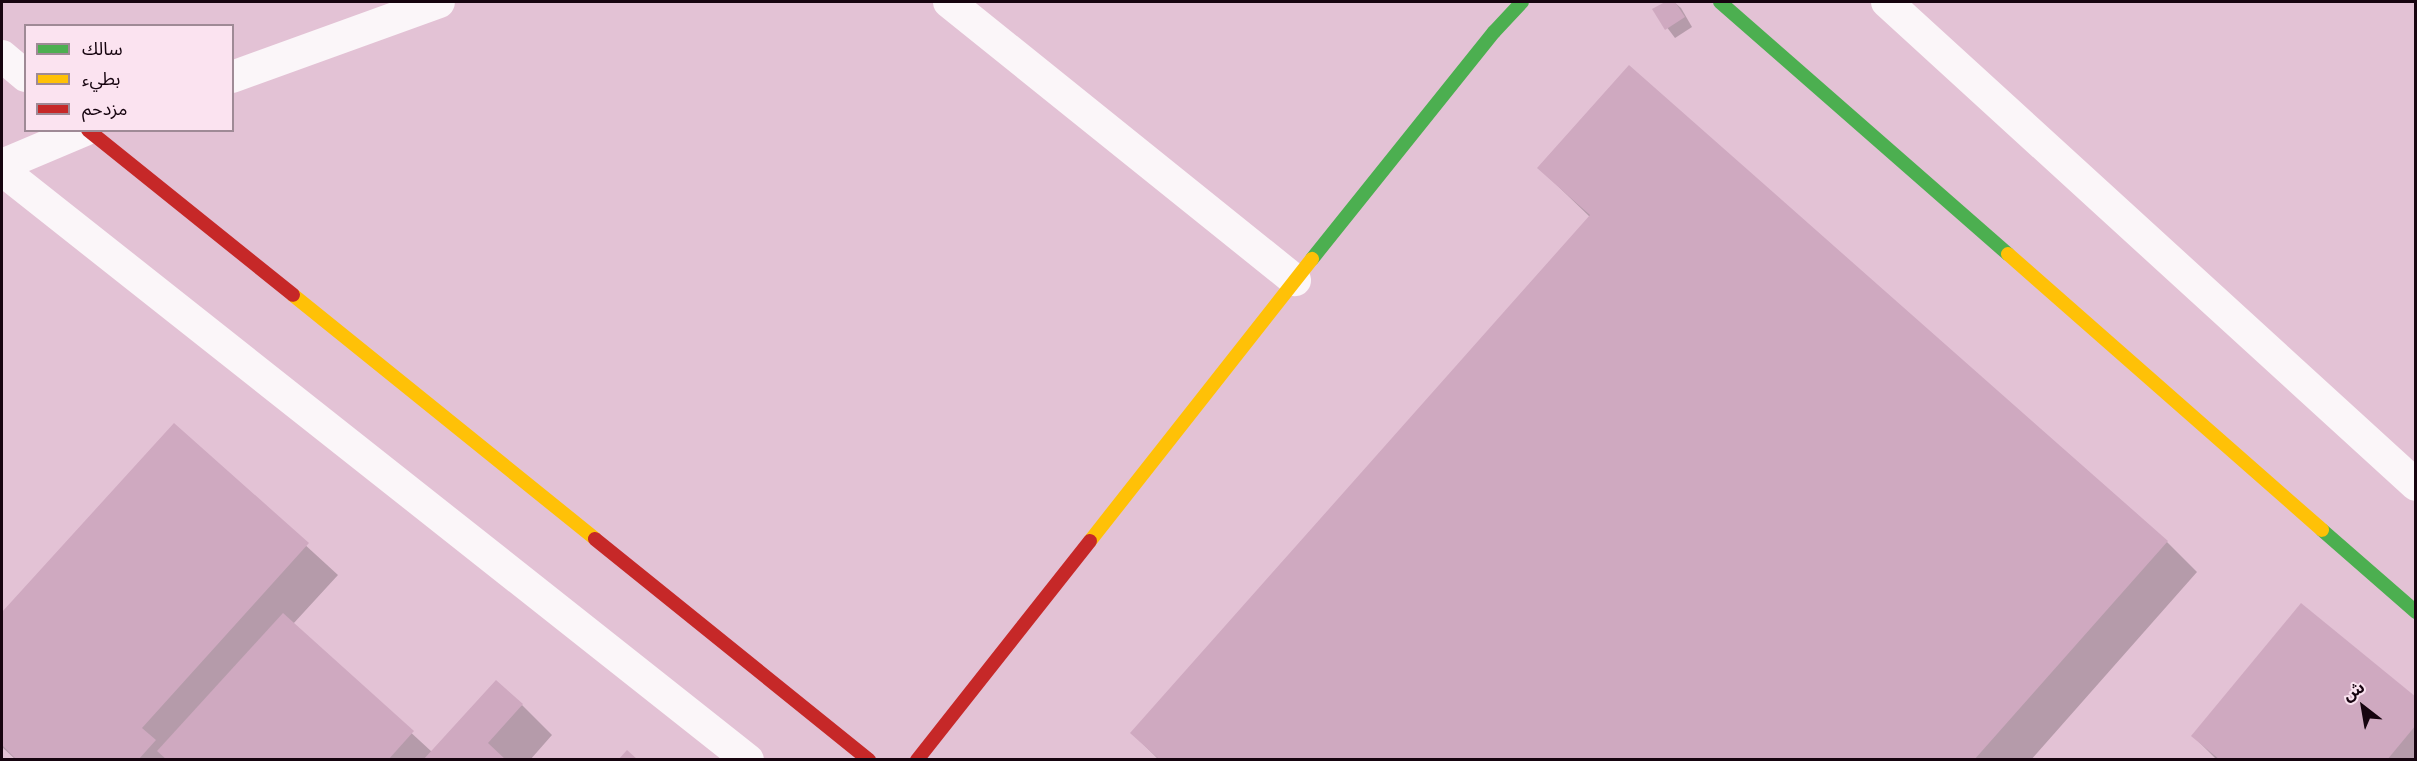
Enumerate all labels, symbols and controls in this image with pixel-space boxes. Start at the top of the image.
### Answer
legend [24,24,234,132]
text: سالك [82,38,123,60]
text: بطيء [82,68,120,90]
text: مزدحم [82,98,127,120]
north arrow [2333,677,2393,737]
text: ش [2339,677,2368,705]

